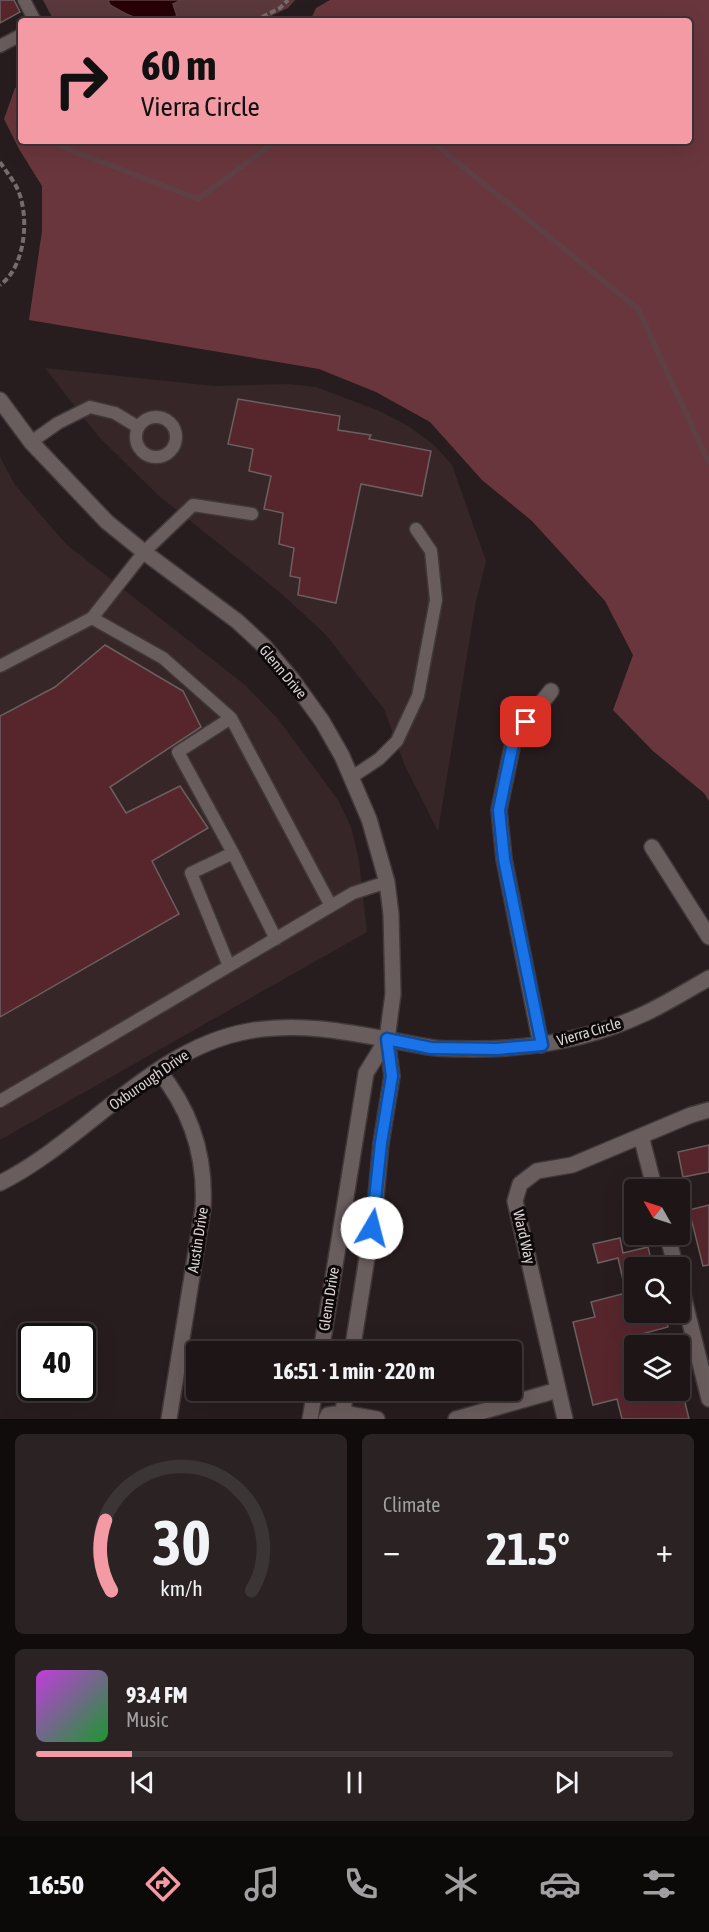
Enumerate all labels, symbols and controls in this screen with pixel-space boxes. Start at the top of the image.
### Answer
text: 60 m [141,41,216,89]
icon: right [42,42,120,120]
text: Vierra Circle [141,91,260,122]
street label: Glenn Drive [256,642,311,702]
pin [500,696,551,747]
icon: arrive [509,705,542,738]
street label: Vierra Circle [555,1014,623,1049]
street label: Oxburough Drive [106,1046,192,1113]
north arrow [624,1179,690,1245]
map controls [624,1179,690,1401]
position arrow [340,1196,404,1260]
street label: Austin Drive [184,1206,211,1274]
street label: Ward Way [510,1208,539,1265]
button: search [624,1257,690,1323]
street label: Glenn Drive [315,1266,342,1332]
speed limit sign: 40 [18,1323,96,1401]
button: layers [624,1335,690,1401]
text: 16:51 · 1 min · 220 m [273,1358,435,1384]
text: Climate [383,1493,440,1516]
text: 30 [152,1507,210,1578]
text: 21.5° [486,1523,570,1575]
text: − [383,1531,400,1569]
text: + [656,1531,673,1569]
text: km/h [160,1576,202,1601]
text: 93.4 FM [126,1682,188,1708]
text: Music [126,1708,168,1731]
icon: previous [126,1766,159,1799]
icon: pause [338,1766,371,1799]
icon: next [550,1766,583,1799]
icon: directions [142,1863,184,1905]
icon: music [241,1863,283,1905]
icon: phone [340,1863,382,1905]
icon: climate [440,1863,482,1905]
icon: car [539,1863,581,1905]
icon: filters [638,1863,680,1905]
text: 16:50 [29,1869,84,1900]

